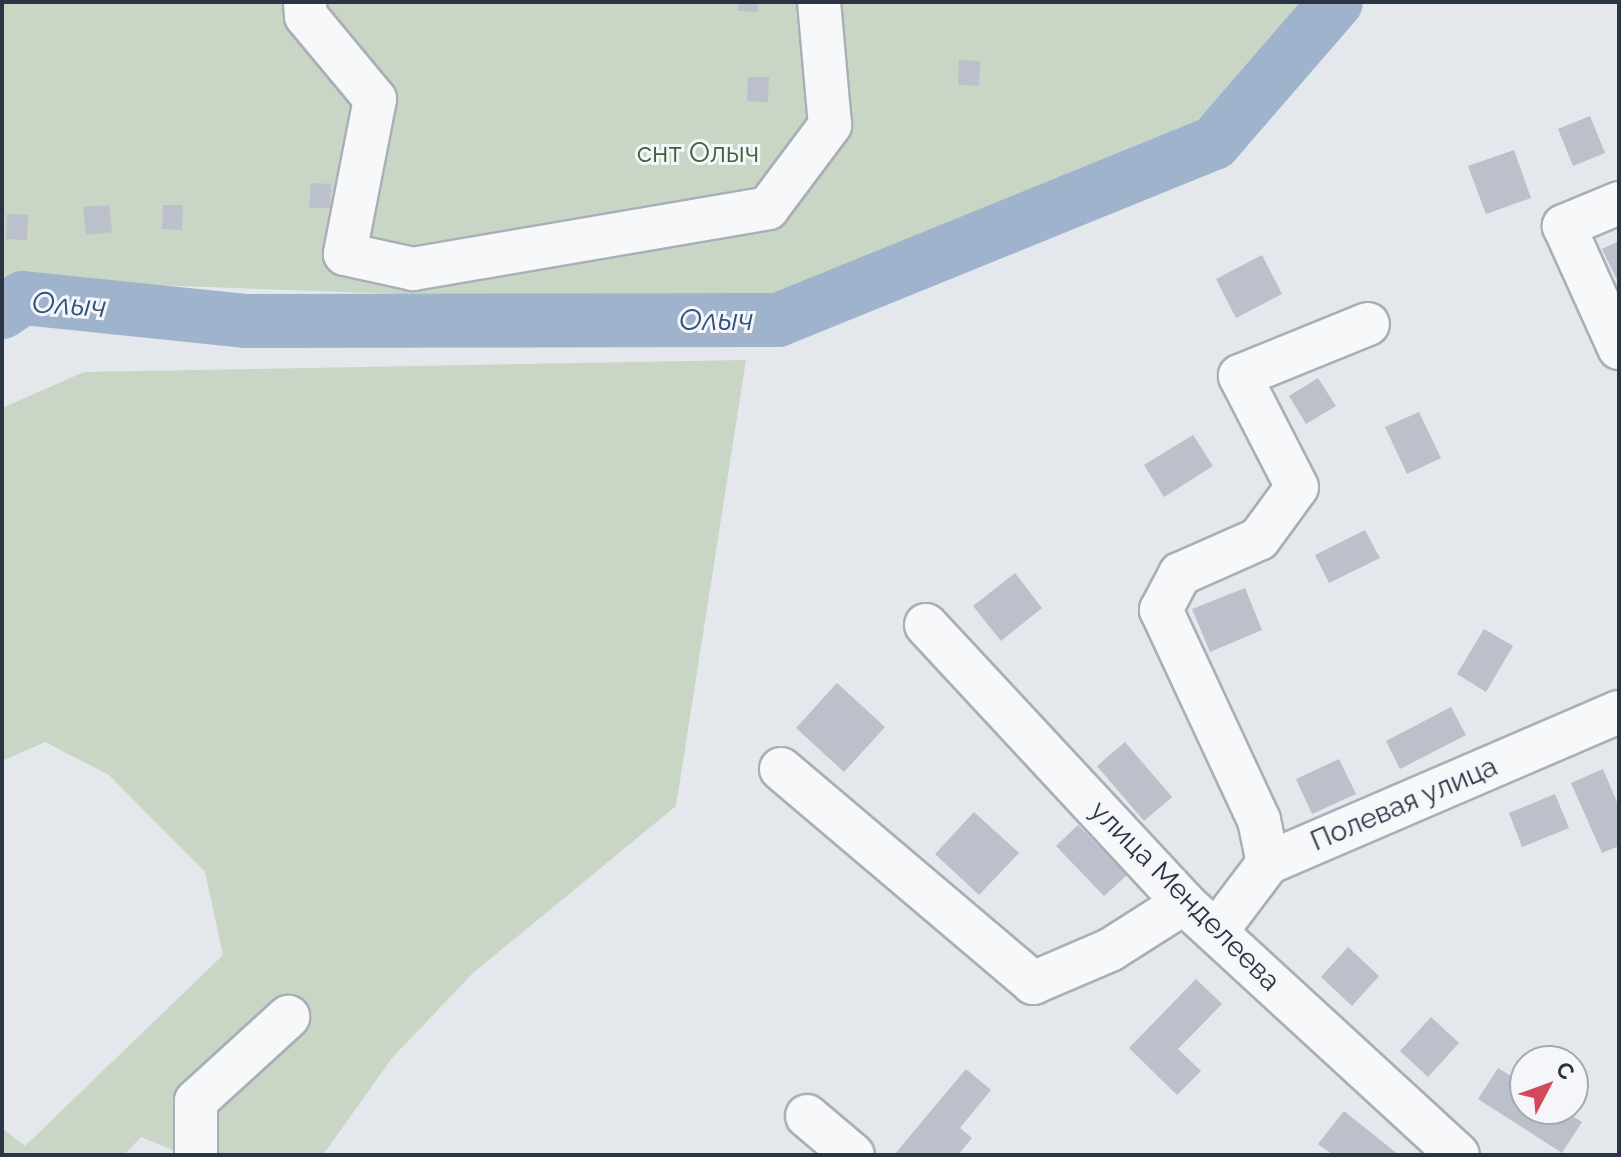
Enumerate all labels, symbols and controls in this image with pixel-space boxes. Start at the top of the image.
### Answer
park label: снт Олыч [637,136,759,170]
water label: Олыч [31,284,107,326]
water label: Олыч [679,302,753,338]
street label: Полевая улица [1305,749,1503,859]
street label: улица Менделеева [1083,794,1287,998]
north arrow [1509,1045,1589,1125]
text: С [1551,1056,1580,1085]

